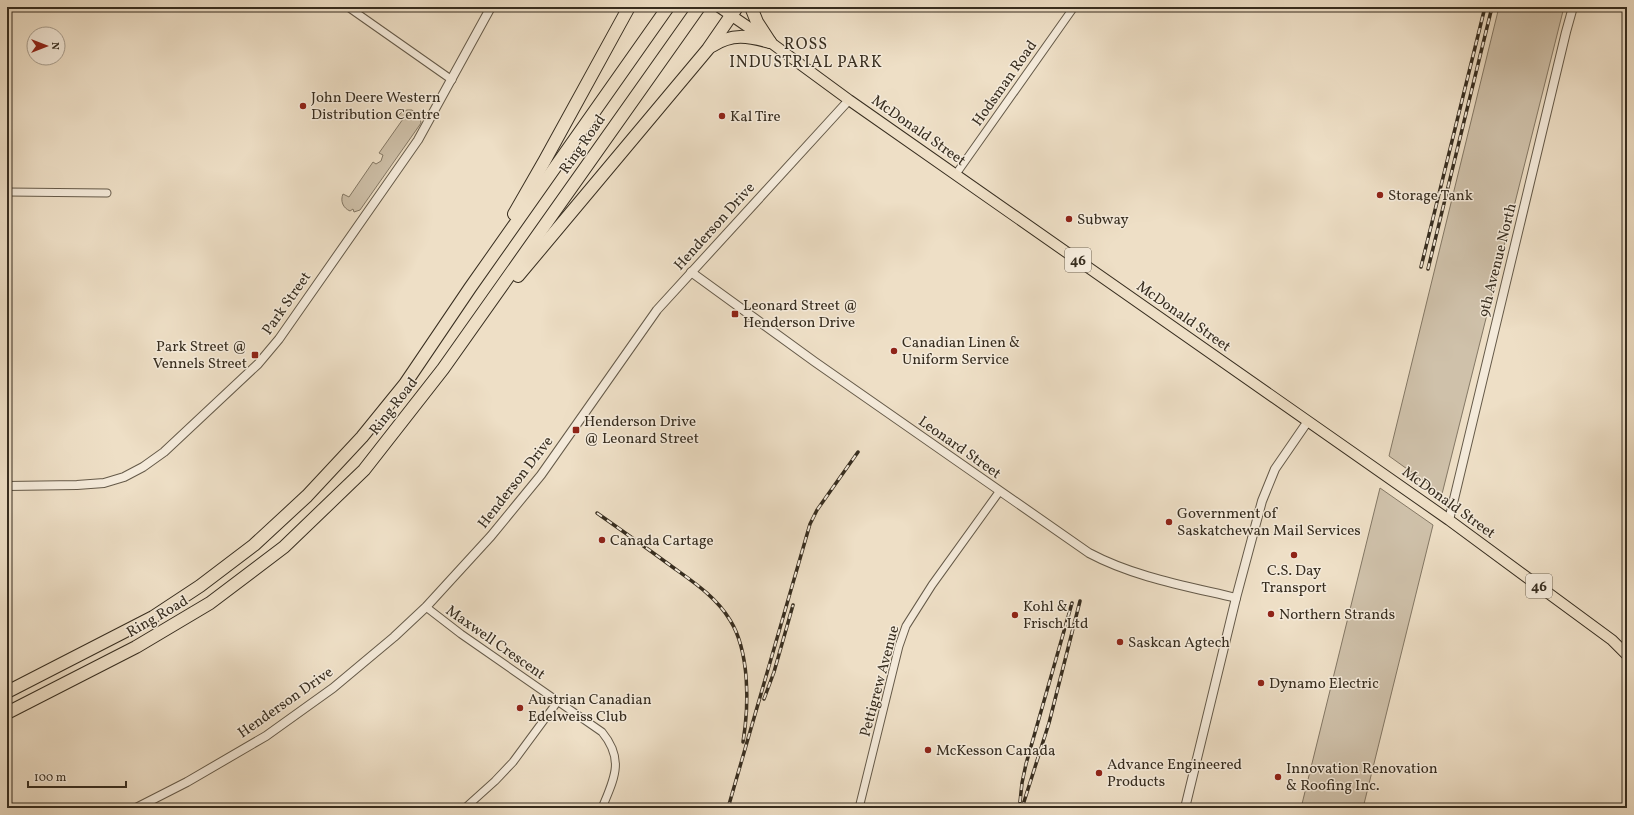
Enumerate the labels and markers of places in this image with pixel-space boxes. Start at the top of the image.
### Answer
place label: John Deere Western Distribution Centre [311,88,441,126]
marker: John Deere Western Distribution Centre [298,101,308,111]
place label: Kal Tire [730,107,781,128]
marker: Kal Tire [717,111,727,121]
place label: Storage Tank [1388,186,1473,207]
marker: Storage Tank [1375,190,1385,200]
place label: Subway [1077,210,1129,231]
marker: Subway [1064,214,1074,224]
place label: Leonard Street @ Henderson Drive [743,296,858,334]
marker: Leonard Street @ Henderson Drive [730,309,740,319]
place label: Canadian Linen & Uniform Service [902,333,1020,371]
place label: Park Street @ Vennels Street [153,337,247,375]
marker: Canadian Linen & Uniform Service [889,346,899,356]
marker: Park Street @ Vennels Street [250,350,260,360]
place label: Henderson Drive @ Leonard Street [584,412,699,450]
marker: Henderson Drive @ Leonard Street [571,425,581,435]
place label: Government of Saskatchewan Mail Services [1177,504,1361,542]
marker: Government of Saskatchewan Mail Services [1164,517,1174,527]
place label: Canada Cartage [610,531,714,552]
marker: Canada Cartage [597,535,607,545]
marker: C.S. Day Transport [1289,550,1299,560]
place label: C.S. Day Transport [1261,561,1327,599]
place label: Kohl & Frisch Ltd [1023,597,1088,635]
place label: Northern Strands [1279,605,1395,626]
marker: Northern Strands [1266,609,1276,619]
marker: Kohl & Frisch Ltd [1010,610,1020,620]
place label: Saskcan Agtech [1128,633,1230,654]
marker: Saskcan Agtech [1115,637,1125,647]
place label: Dynamo Electric [1269,674,1379,695]
marker: Dynamo Electric [1256,678,1266,688]
place label: Austrian Canadian Edelweiss Club [528,690,652,728]
marker: Austrian Canadian Edelweiss Club [515,703,525,713]
place label: McKesson Canada [936,741,1055,762]
marker: McKesson Canada [923,745,933,755]
place label: Advance Engineered Products [1107,755,1242,793]
place label: Innovation Renovation & Roofing Inc. [1286,759,1438,797]
marker: Advance Engineered Products [1094,768,1104,778]
marker: Innovation Renovation & Roofing Inc. [1273,772,1283,782]

